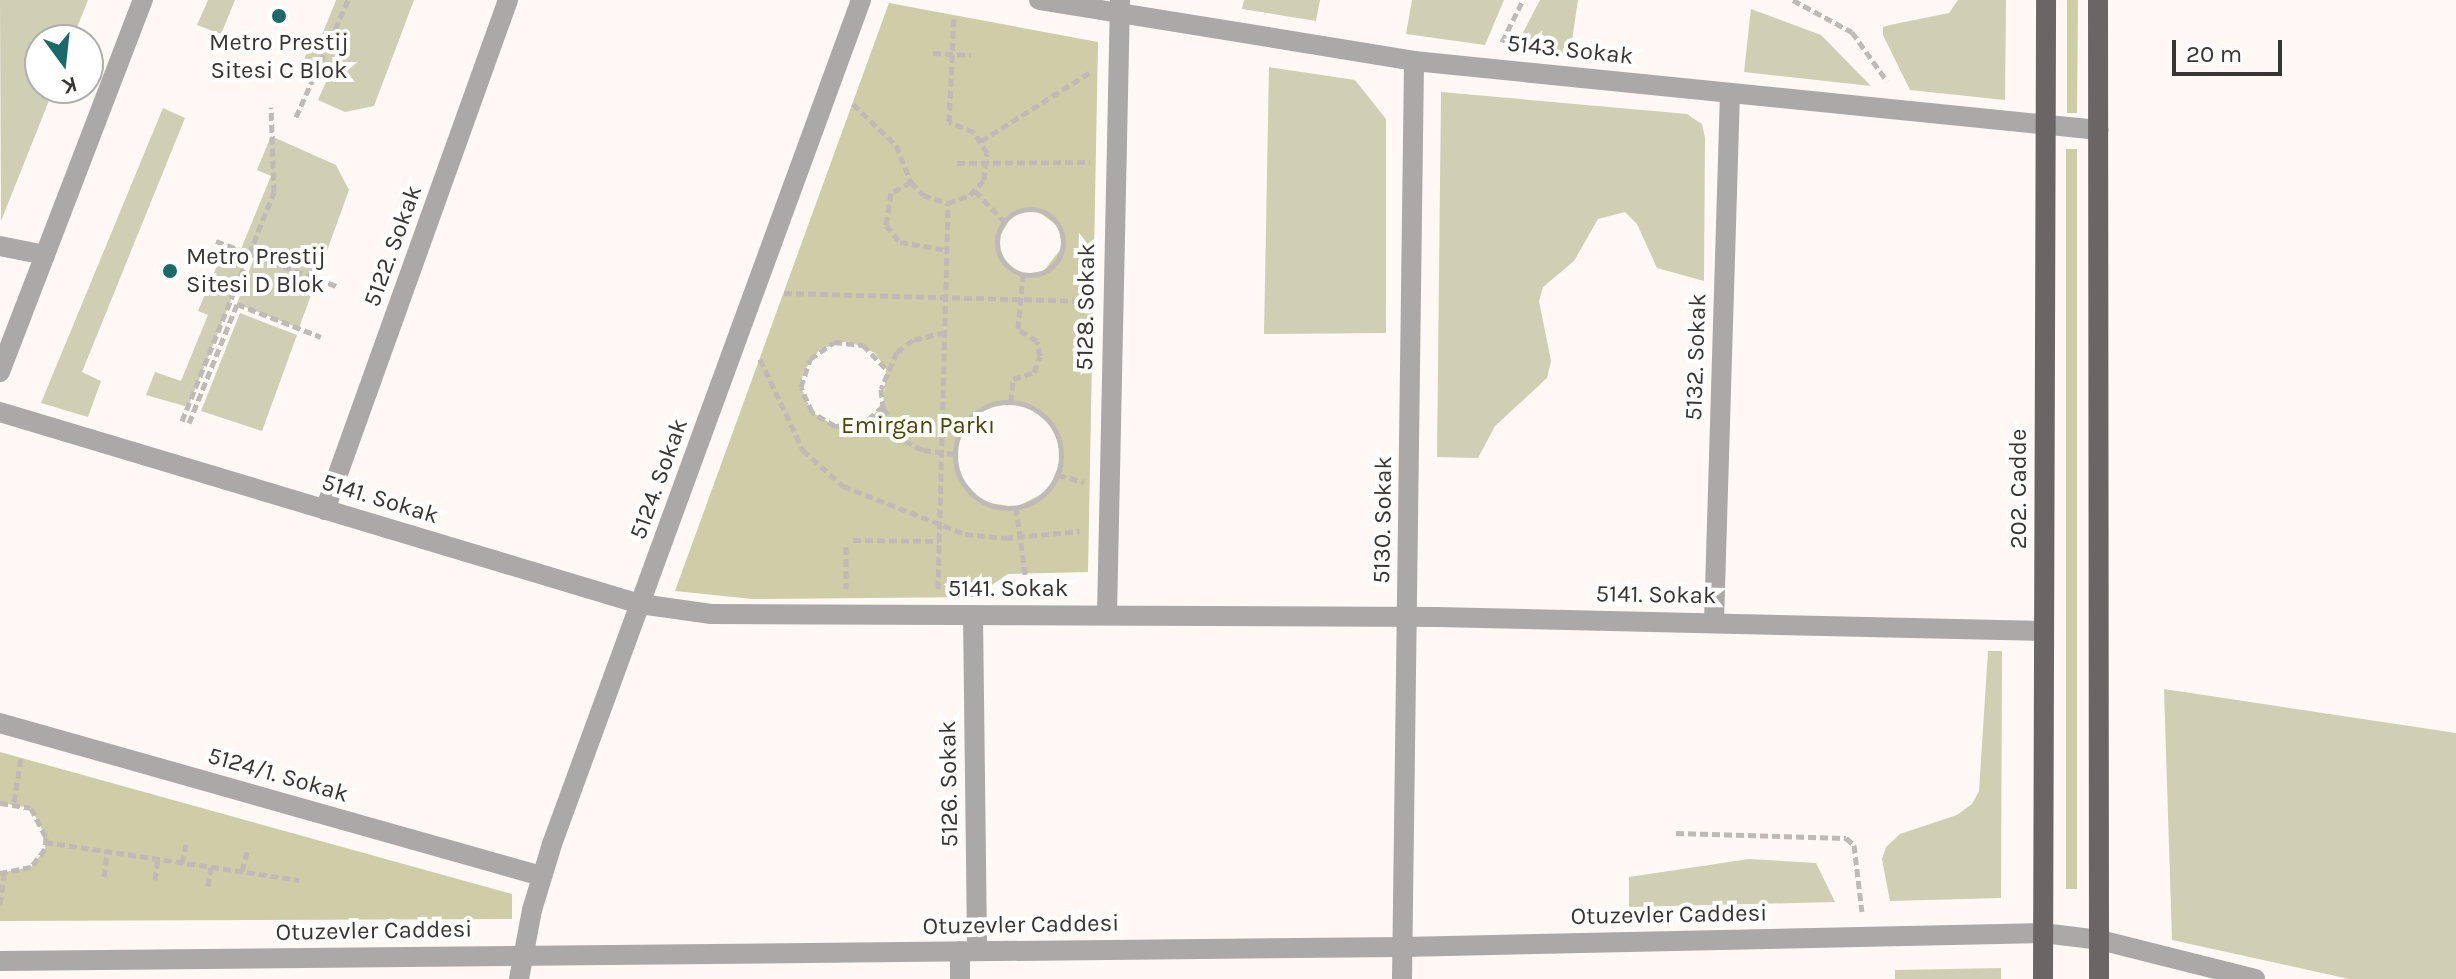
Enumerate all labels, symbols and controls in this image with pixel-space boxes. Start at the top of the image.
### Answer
marker: Metro Prestij Sitesi C Blok [270,7,288,25]
north arrow [24,24,104,104]
scale bar [2176,24,2286,74]
place label: Metro Prestij Sitesi C Blok [209,29,349,85]
street label: 5143. Sokak [1505,29,1635,71]
text: 20 m [2186,40,2242,68]
text: K [59,71,80,100]
street label: 5122. Sokak [358,181,428,311]
place label: Metro Prestij Sitesi D Blok [186,243,326,299]
street label: 5128. Sokak [1070,243,1102,371]
marker: Metro Prestij Sitesi D Blok [161,262,179,280]
street label: 5132. Sokak [1679,293,1713,421]
park label: Emirgan Parkı [841,412,995,440]
street label: 5124. Sokak [624,415,694,543]
street label: 202. Cadde [2005,429,2033,549]
street label: 5130. Sokak [1367,456,1399,584]
street label: 5141. Sokak [318,468,442,530]
street label: 5141. Sokak [948,575,1068,603]
street label: 5141. Sokak [1595,580,1717,610]
street label: 5126. Sokak [933,720,965,848]
street label: 5124/1. Sokak [204,741,352,809]
street label: Otuzevler Caddesi [1570,899,1768,931]
street label: Otuzevler Caddesi [922,909,1120,941]
street label: Otuzevler Caddesi [275,915,473,947]

